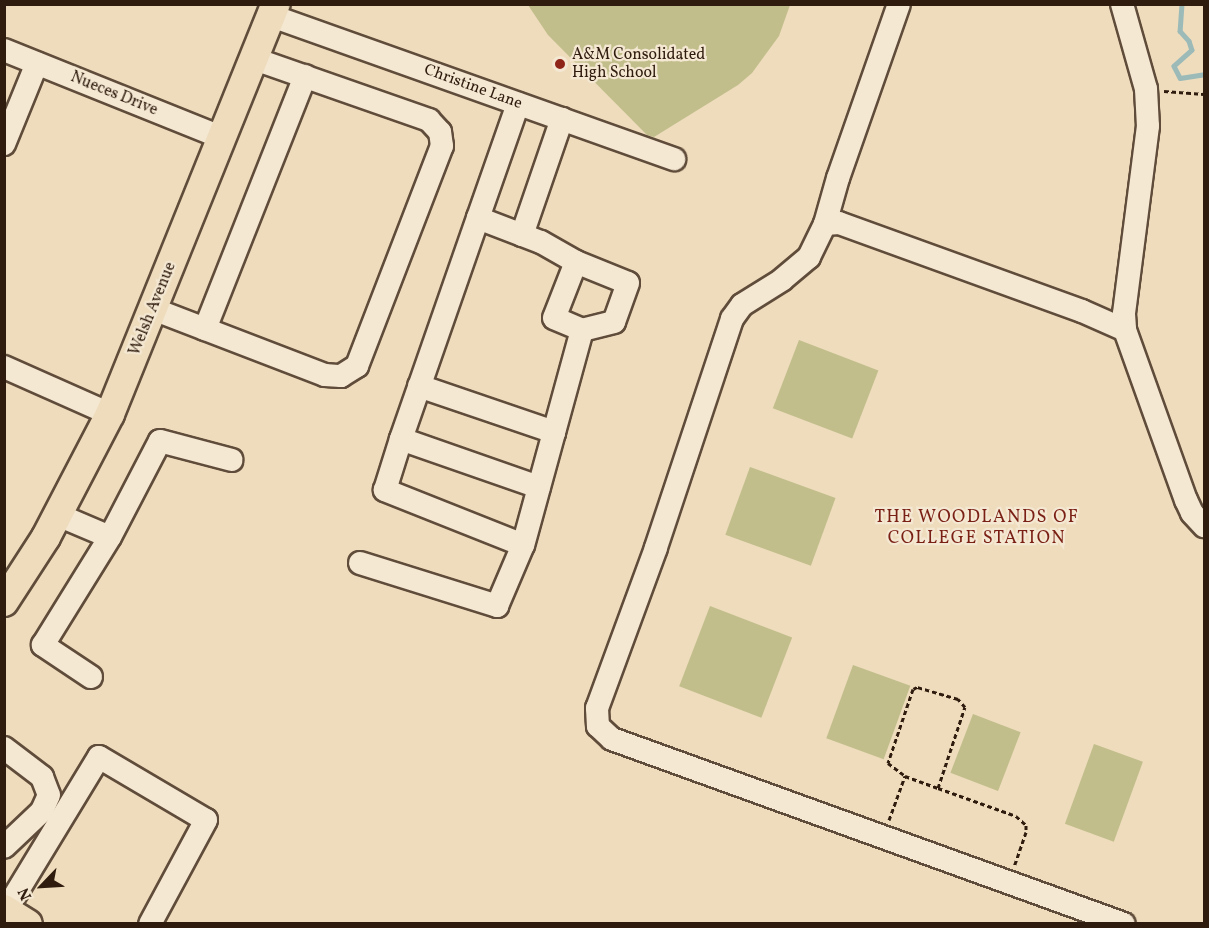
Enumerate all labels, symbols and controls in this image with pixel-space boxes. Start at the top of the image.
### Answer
place label: A&M Consolidated High School [572,45,705,83]
marker: A&M Consolidated High School [553,57,567,71]
street label: Christine Lane [421,60,525,114]
street label: Nueces Drive [68,68,160,120]
street label: Welsh Avenue [126,259,180,359]
district label: THE WOODLANDS OF COLLEGE STATION [874,508,1080,550]
north arrow [12,856,72,916]
text: N [13,884,38,904]

